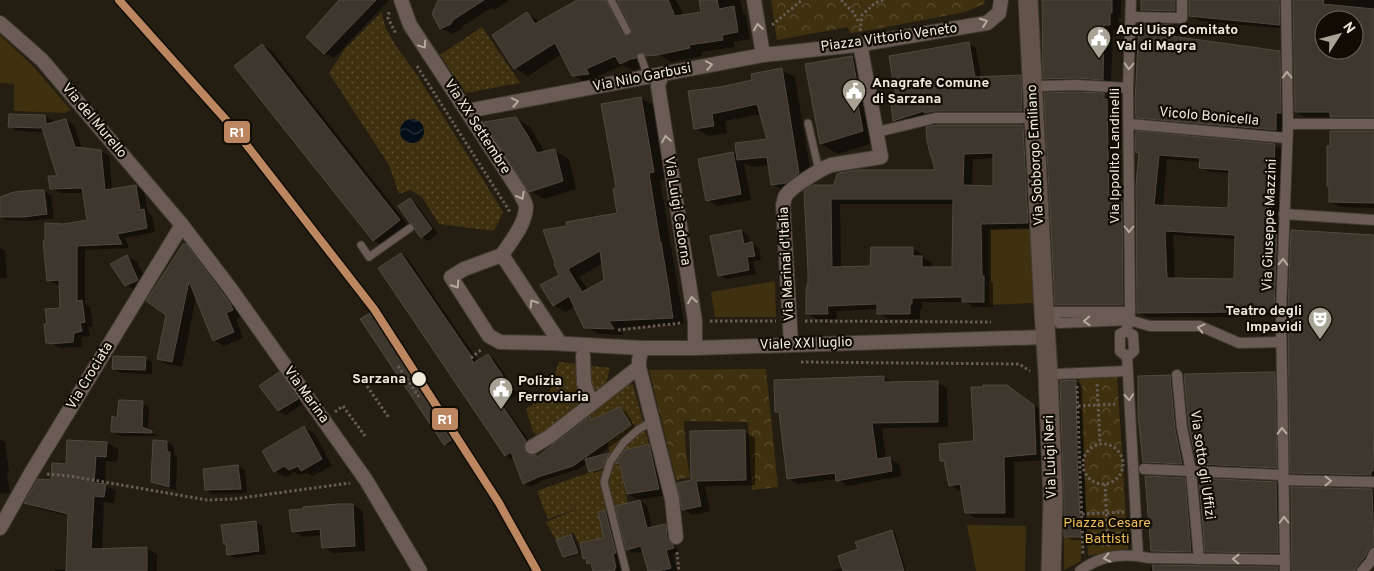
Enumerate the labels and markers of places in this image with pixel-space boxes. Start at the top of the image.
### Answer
place label: Arci Uisp Comitato Val di Magra [1116,22,1238,55]
public building icon: Arci Uisp Comitato Val di Magra [1086,25,1112,59]
place label: Anagrafe Comune di Sarzana [872,75,989,108]
public building icon: Anagrafe Comune di Sarzana [841,78,867,112]
place label: Teatro degli Impavidi [1225,303,1302,336]
theatre icon: Teatro degli Impavidi [1307,306,1333,340]
marker: Sarzana [410,370,428,388]
place label: Sarzana [352,371,406,388]
place label: Polizia Ferroviaria [518,373,589,406]
public building icon: Polizia Ferroviaria [488,376,514,410]

